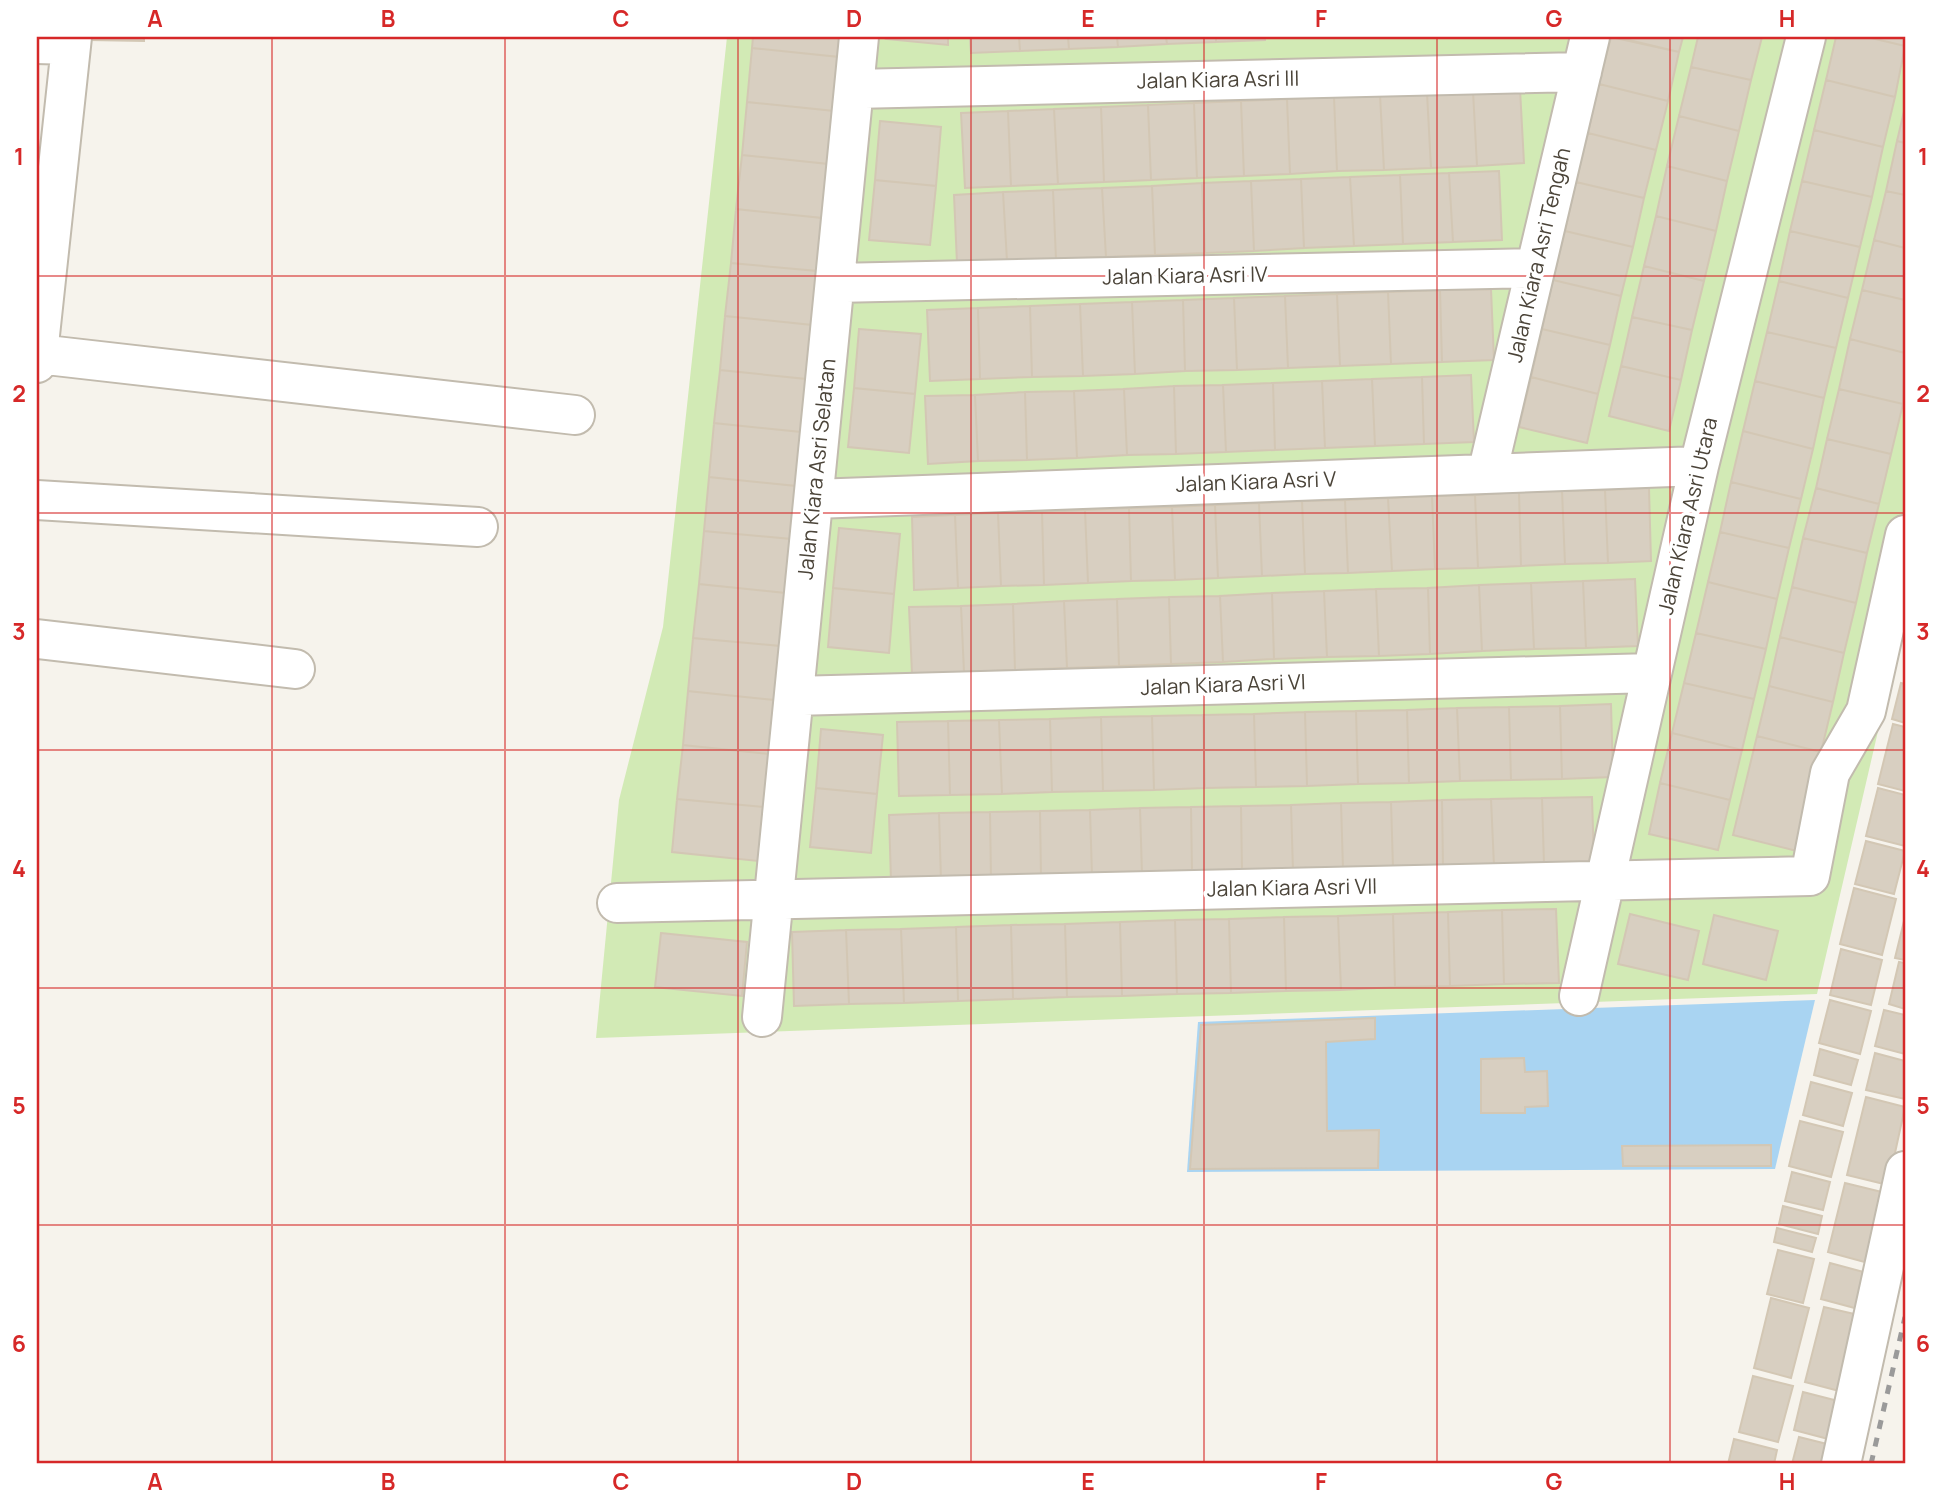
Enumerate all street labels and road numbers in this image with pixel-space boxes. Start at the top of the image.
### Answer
street label: Jalan Kiara Asri III [1137,64,1299,94]
street label: Jalan Kiara Asri Tengah [1500,145,1576,365]
street label: Jalan Kiara Asri IV [1102,260,1268,290]
street label: Jalan Kiara Asri Selatan [790,357,842,581]
street label: Jalan Kiara Asri Utara [1651,415,1723,617]
street label: Jalan Kiara Asri V [1175,464,1337,498]
street label: Jalan Kiara Asri VI [1140,667,1306,701]
street label: Jalan Kiara Asri VII [1207,872,1377,902]

